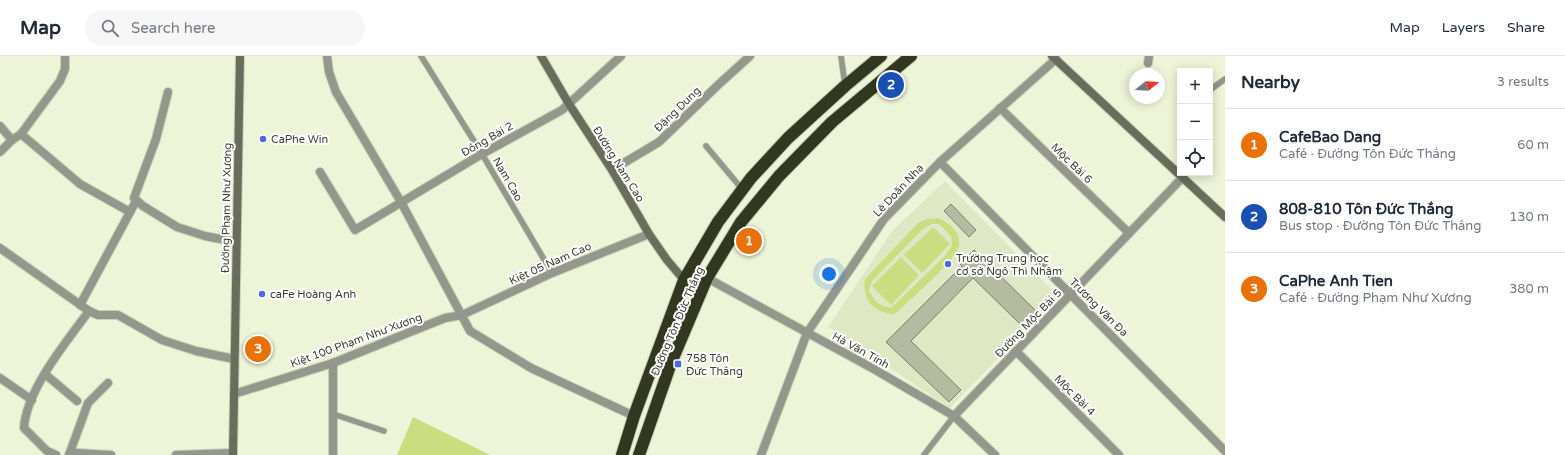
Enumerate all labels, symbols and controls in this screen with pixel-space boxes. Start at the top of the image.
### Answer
search box [85,10,365,46]
text: Map [20,17,61,39]
icon: search [99,17,121,39]
text: Search here [131,19,215,37]
text: Map [1390,19,1420,36]
text: Layers [1442,19,1485,36]
text: Share [1507,19,1545,36]
north arrow [1129,68,1165,104]
map controls [1177,68,1213,176]
button: + [1177,68,1213,104]
pin: 2 [878,70,904,100]
text: Nearby [1241,72,1300,93]
text: 3 results [1497,74,1549,90]
street label: Đặng Dung [651,84,703,135]
button: − [1177,104,1213,140]
street label: Đồng Bài 2 [459,119,516,159]
street label: Đường Nam Cao [590,124,647,205]
text: CafeBao Dang [1279,128,1381,146]
place label: CaPhe Win [271,133,328,146]
marker: CaPhe Win [258,134,268,144]
text: 1 [1250,137,1258,153]
text: 60 m [1517,137,1549,153]
button: locate [1177,140,1213,176]
street label: Mộc Bài 6 [1048,141,1095,186]
street label: Đường Phạm Như Xương [219,143,234,273]
text: Café · Đường Tôn Đức Thắng [1279,146,1456,162]
street label: Nam Cao [490,155,525,204]
street label: Lê Doãn Nhạ [871,161,926,219]
text: 808-810 Tôn Đức Thắng [1279,200,1453,218]
text: 2 [1250,209,1258,225]
text: 130 m [1509,209,1549,225]
text: Bus stop · Đường Tôn Đức Thắng [1279,218,1482,234]
pin: 1 [736,226,762,256]
street label: Kiệt 05 Nam Cao [507,239,594,287]
place label: Trường Trung học cơ sở Ngô Thì Nhậm [956,252,1062,278]
marker: Trường Trung học cơ sở Ngô Thì Nhậm [943,259,953,269]
your location [819,264,839,284]
street label: Đường Tôn Đức Thắng [649,265,706,378]
text: CaPhe Anh Tien [1279,272,1393,290]
street label: Trương Văn Đa [1067,275,1131,339]
text: 3 [1250,281,1258,297]
text: 380 m [1509,281,1549,297]
street label: Đường Mộc Bài 5 [992,286,1065,360]
place label: caFe Hoàng Anh [270,288,356,301]
marker: caFe Hoàng Anh [257,289,267,299]
text: Café · Đường Phạm Như Xương [1279,290,1472,306]
street label: Kiệt 100 Phạm Như Xương [288,311,424,370]
street label: Hà Văn Tính [830,330,891,371]
pin: 3 [245,334,271,364]
place label: 758 Tôn Đức Thắng [686,352,743,378]
marker: 758 Tôn Đức Thắng [673,359,683,369]
street label: Mộc Bài 4 [1052,372,1098,418]

